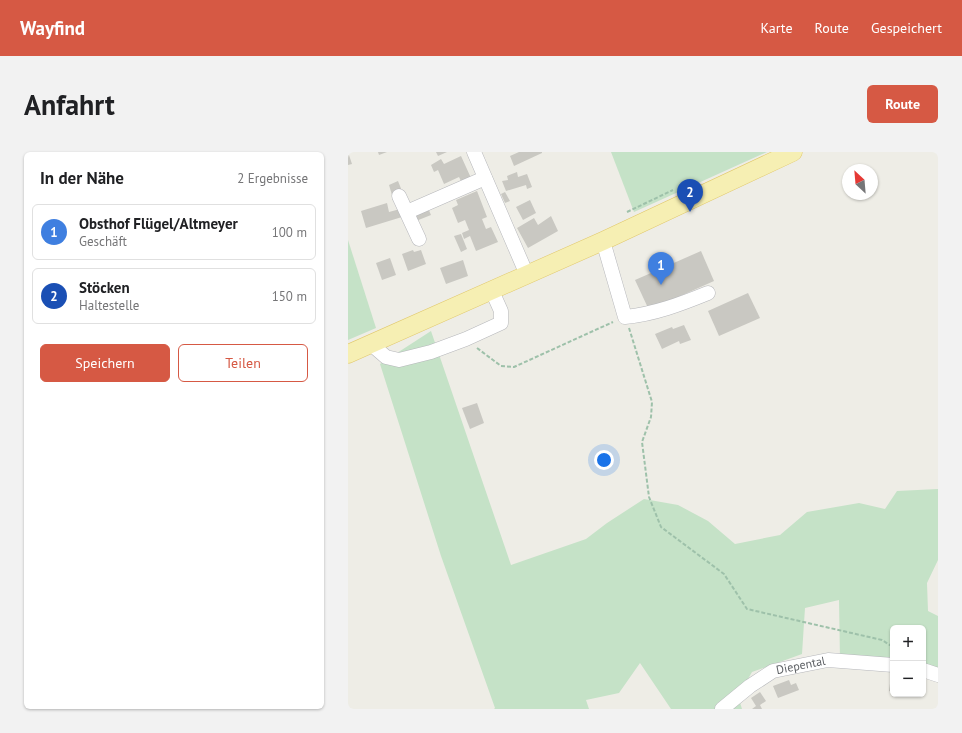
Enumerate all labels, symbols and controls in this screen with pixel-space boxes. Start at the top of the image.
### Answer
text: Wayfind [20,16,85,40]
text: Karte [761,19,793,37]
text: Route [815,19,849,37]
text: Gespeichert [871,19,942,37]
button: Route [867,85,938,123]
text: Anfahrt [24,86,115,123]
north arrow [842,164,878,200]
text: In der Nähe [40,167,124,189]
text: 2 Ergebnisse [237,170,308,187]
pin: 2 [677,179,703,212]
text: Obsthof Flügel/Altmeyer [79,214,238,233]
text: 1 [50,224,58,241]
text: 100 m [272,224,307,241]
text: Geschäft [79,233,127,250]
pin: 1 [648,252,674,285]
text: Stöcken [79,278,130,297]
text: 2 [50,288,58,305]
text: 150 m [272,288,307,305]
text: Haltestelle [79,297,139,314]
button: Speichern [40,344,170,382]
button: Teilen [178,344,308,382]
your location [594,450,614,470]
map controls [890,625,926,697]
button: + [890,625,926,661]
street label: Diepental [775,653,827,677]
button: − [890,661,926,697]

